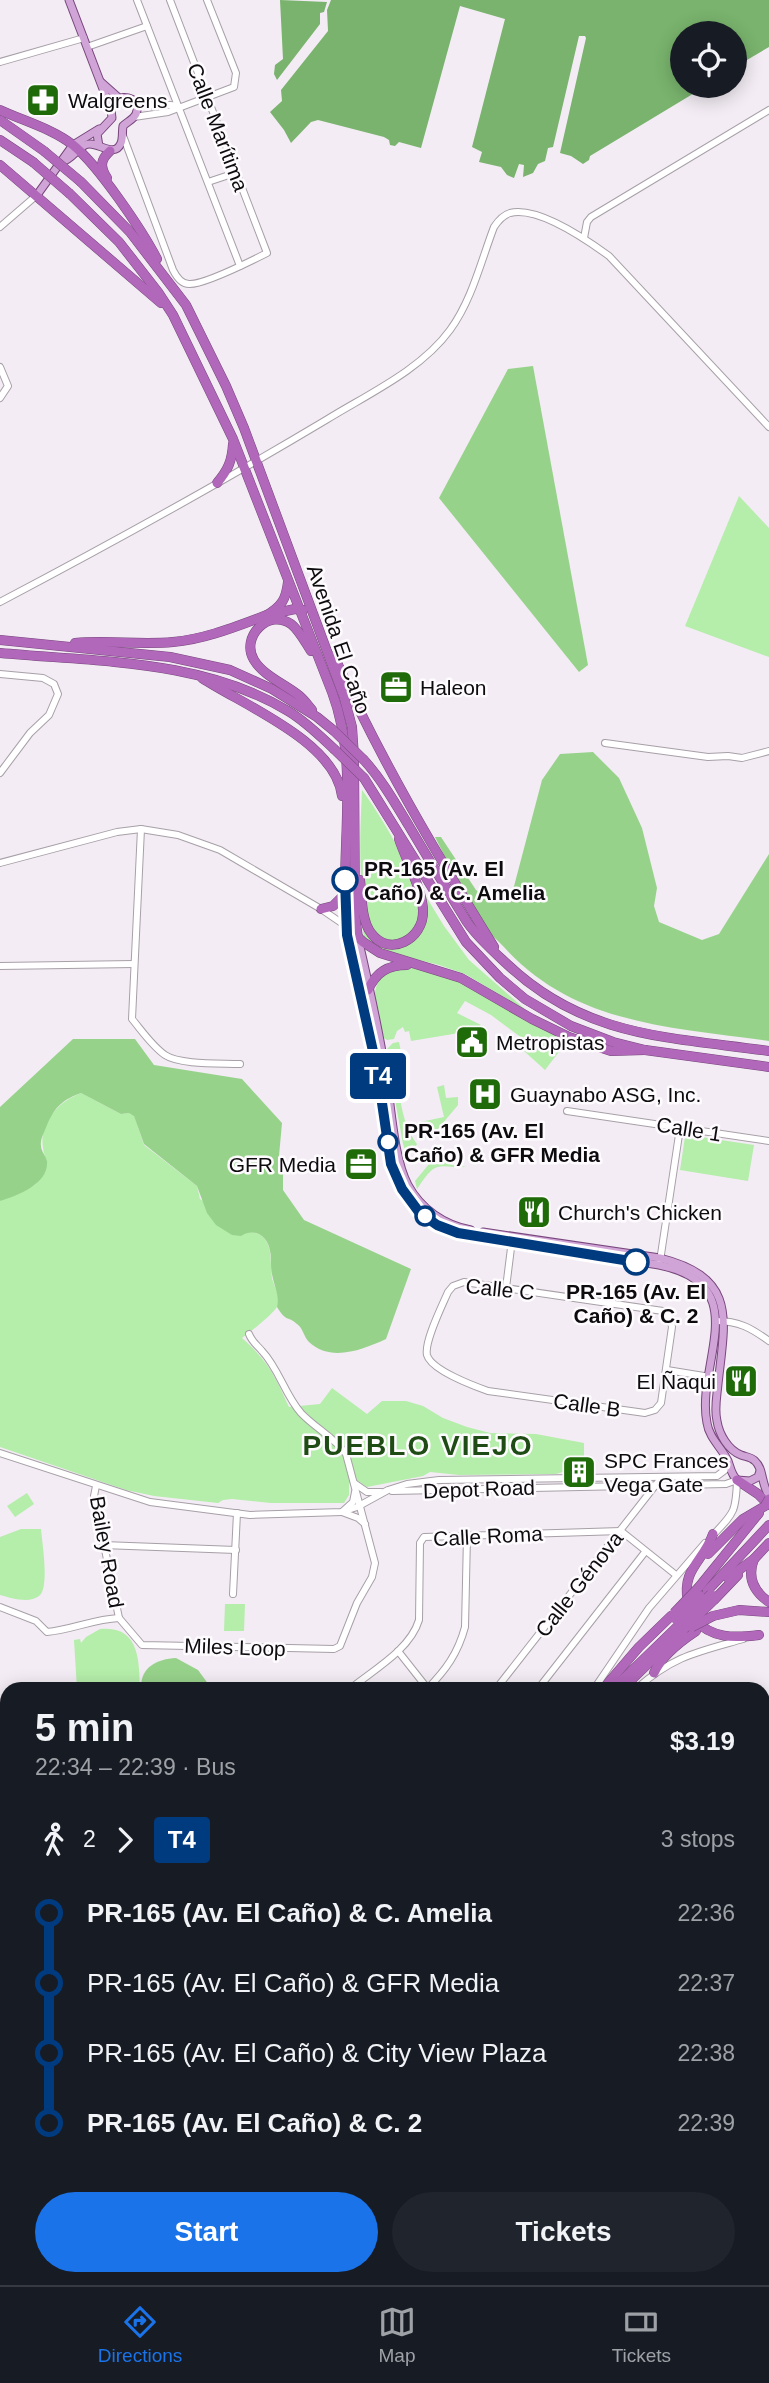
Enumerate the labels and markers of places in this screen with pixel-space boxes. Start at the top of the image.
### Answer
pharmacy icon: Walgreens [24,81,62,119]
place label: Walgreens [68,89,168,112]
office icon: Haleon [377,668,415,706]
place label: Haleon [420,676,487,699]
place label: PR-165 (Av. El Caño) & C. Amelia [364,857,546,904]
marker: PR-165 (Av. El Caño) & C. Amelia [332,867,358,893]
public building icon: Metropistas [453,1023,491,1061]
place label: Metropistas [496,1031,605,1054]
hospital icon: Guaynabo ASG, Inc. [466,1075,504,1113]
place label: Guaynabo ASG, Inc. [510,1083,701,1106]
place label: PR-165 (Av. El Caño) & GFR Media [404,1119,600,1166]
marker: PR-165 (Av. El Caño) & GFR Media [378,1132,398,1152]
office icon: GFR Media [342,1145,380,1183]
place label: GFR Media [229,1153,336,1176]
restaurant icon: Church's Chicken [515,1193,553,1231]
place label: Church's Chicken [558,1201,722,1224]
unlabelled marker [415,1206,435,1226]
marker: PR-165 (Av. El Caño) & C. 2 [623,1249,649,1275]
place label: PR-165 (Av. El Caño) & C. 2 [566,1280,706,1327]
restaurant icon: El Ñaqui [722,1362,760,1400]
place label: El Ñaqui [637,1370,716,1393]
place label: SPC Frances Vega Gate [604,1449,729,1496]
building icon: SPC Frances Vega Gate [560,1453,598,1491]

